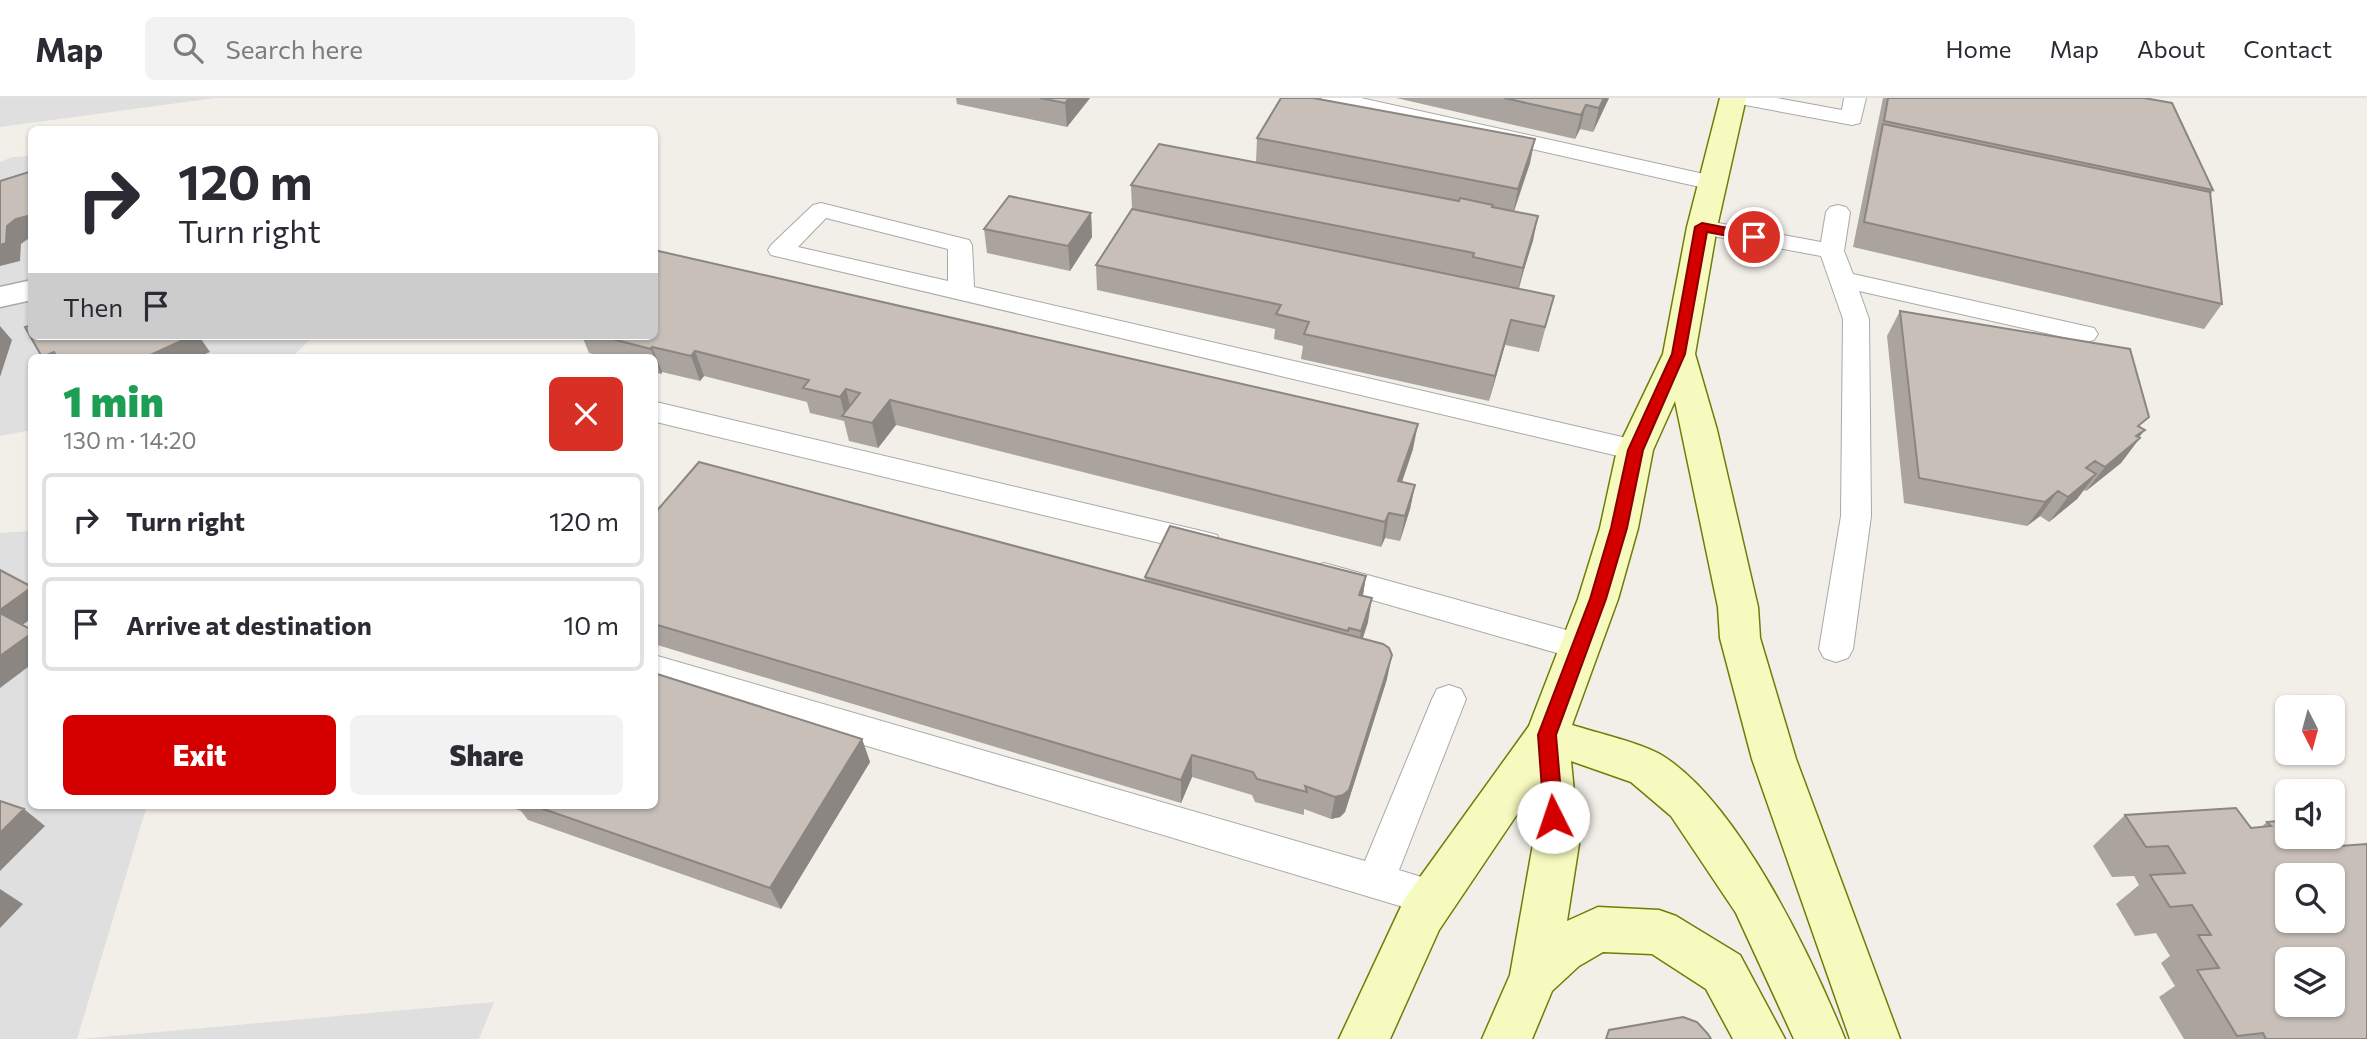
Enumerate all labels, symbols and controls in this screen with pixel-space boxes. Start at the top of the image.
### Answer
search box [145,17,635,80]
text: Map [35,28,103,69]
icon: search [169,29,207,67]
text: Search here [225,33,363,64]
text: Home [1946,34,2012,63]
text: Map [2050,34,2099,63]
text: About [2137,34,2205,63]
text: Contact [2243,34,2332,63]
text: 120 m [178,150,312,210]
icon: right [63,154,154,245]
pin [1724,207,1784,267]
text: Turn right [178,210,321,250]
icon: arrive [1735,218,1773,256]
icon: arrive [137,287,175,325]
text: Then [63,291,123,322]
text: 1 min [63,374,164,426]
button: close [549,377,623,451]
text: 130 m · 14:20 [63,426,196,454]
icon: right [67,501,105,539]
text: Turn right [126,505,245,536]
text: 120 m [549,505,619,536]
icon: arrive [67,605,105,643]
text: Arrive at destination [126,609,372,640]
text: 10 m [563,609,619,640]
north arrow [2275,695,2345,765]
map controls [2275,695,2345,1017]
button: Exit [63,715,336,795]
button: Share [350,715,623,795]
button: sound [2275,779,2345,849]
position arrow [1516,780,1590,854]
button: search [2275,863,2345,933]
button: layers [2275,947,2345,1017]

